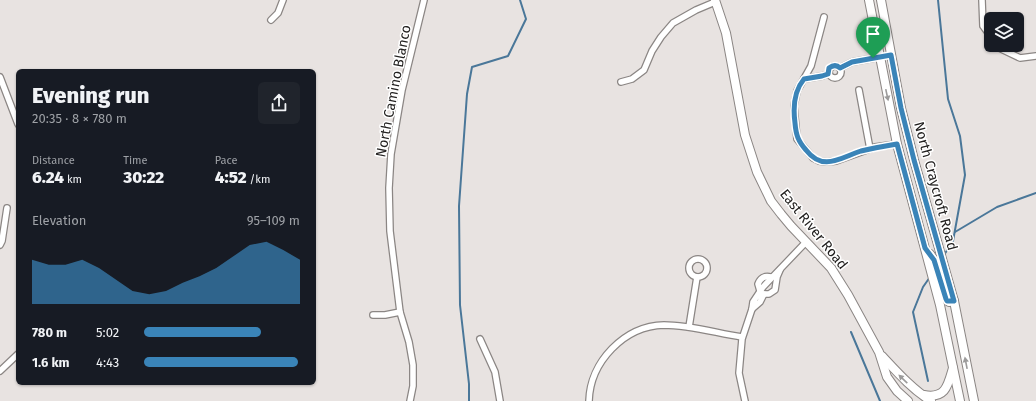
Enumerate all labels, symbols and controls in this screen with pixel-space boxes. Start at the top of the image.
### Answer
map controls [984,12,1024,52]
button: layers [984,12,1024,52]
pin [856,17,890,58]
street label: North Camino Blanco [372,23,415,159]
icon: arrive [862,23,884,45]
text: Evening run [32,82,149,109]
button: share [258,82,300,124]
one-way arrow [885,89,891,101]
text: 20:35 · 8 × 780 m [32,111,127,126]
street label: North Craycroft Road [910,120,961,252]
text: Distance [32,154,75,167]
text: Time [123,154,148,167]
text: Pace [215,154,237,167]
text: 6.24 [32,167,64,188]
text: 30:22 [123,167,164,188]
text: 4:52 [215,167,247,188]
text: km [64,173,82,186]
text: /km [247,173,270,186]
street label: East River Road [776,186,851,273]
text: Elevation [32,213,86,228]
text: 95–109 m [247,213,300,228]
text: 780 m [32,325,67,340]
text: 5:02 [96,325,119,340]
text: 1.6 km [32,355,70,370]
text: 4:43 [96,355,119,370]
one-way arrow [963,357,969,369]
one-way arrow [898,374,909,383]

